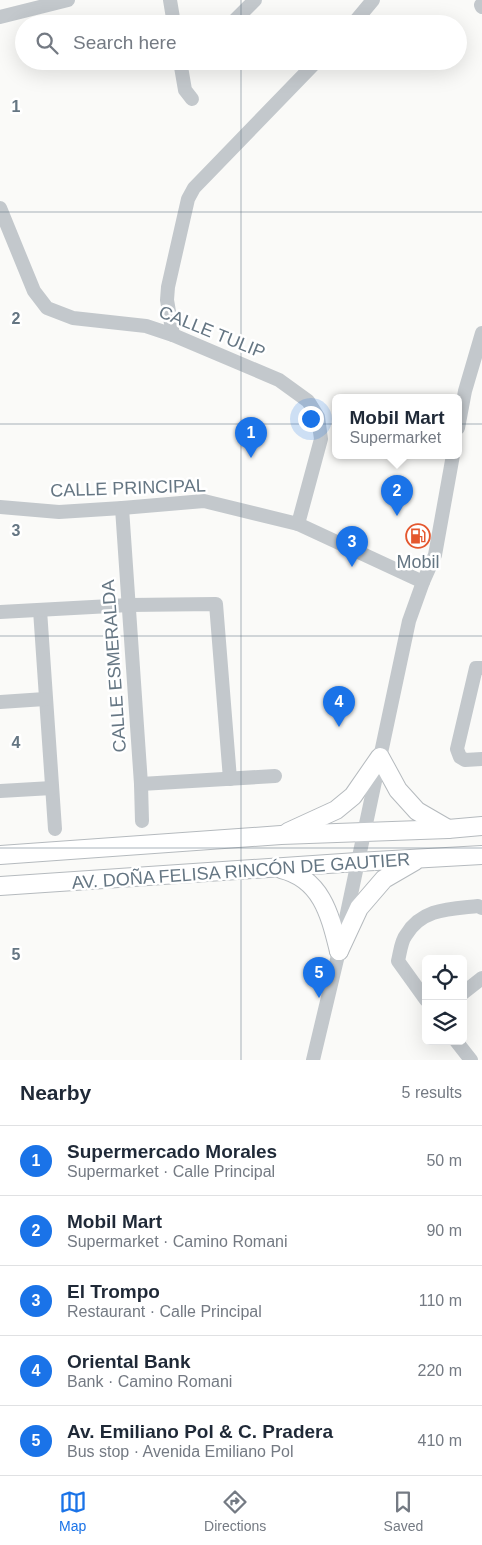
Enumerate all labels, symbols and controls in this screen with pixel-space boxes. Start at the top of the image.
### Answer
search box [15,15,467,70]
icon: search [33,29,61,57]
text: Search here [73,32,177,53]
text: 1 [12,98,21,115]
street label: CALLE TULIP [156,302,268,362]
text: 2 [12,310,21,327]
popup [332,394,462,459]
your location [298,406,324,432]
text: Mobil Mart [350,407,445,428]
pin: 1 [235,417,267,458]
text: Supermarket [350,429,441,446]
street label: CALLE PRINCIPAL [50,475,206,501]
pin: 2 [381,475,413,516]
text: 3 [12,522,21,539]
fuel station icon: Mobil [405,523,431,549]
pin: 3 [336,526,368,567]
place label: Mobil [396,552,440,572]
street label: CALLE ESMERALDA [98,579,130,753]
pin: 4 [323,686,355,727]
text: 4 [12,734,21,751]
street label: AV. DOÑA FELISA RINCÓN DE GAUTIER [71,848,411,893]
text: 5 [12,946,21,963]
map controls [422,955,467,1045]
button: locate [422,955,467,1000]
pin: 5 [303,957,335,998]
button: layers [422,1000,467,1045]
text: Nearby [20,1081,91,1104]
text: 5 results [402,1084,462,1101]
text: Supermercado Morales [67,1141,277,1162]
text: 1 [32,1152,40,1169]
text: 50 m [426,1152,462,1169]
text: Supermarket · Calle Principal [67,1163,275,1180]
text: Mobil Mart [67,1211,162,1232]
text: 2 [32,1222,40,1239]
text: 90 m [426,1222,462,1239]
text: Supermarket · Camino Romani [67,1233,288,1250]
text: El Trompo [67,1281,160,1302]
text: 3 [32,1292,40,1309]
text: 110 m [419,1292,462,1309]
text: Restaurant · Calle Principal [67,1303,262,1320]
text: Oriental Bank [67,1351,191,1372]
text: 4 [32,1362,40,1379]
text: 220 m [418,1362,462,1379]
text: Bank · Camino Romani [67,1373,232,1390]
text: Av. Emiliano Pol & C. Pradera [67,1421,333,1442]
text: 5 [32,1432,40,1449]
text: 410 m [418,1432,462,1449]
text: Bus stop · Avenida Emiliano Pol [67,1443,294,1460]
tab: Map [59,1488,87,1534]
tab: Directions [204,1488,266,1534]
tab: Saved [384,1488,423,1534]

